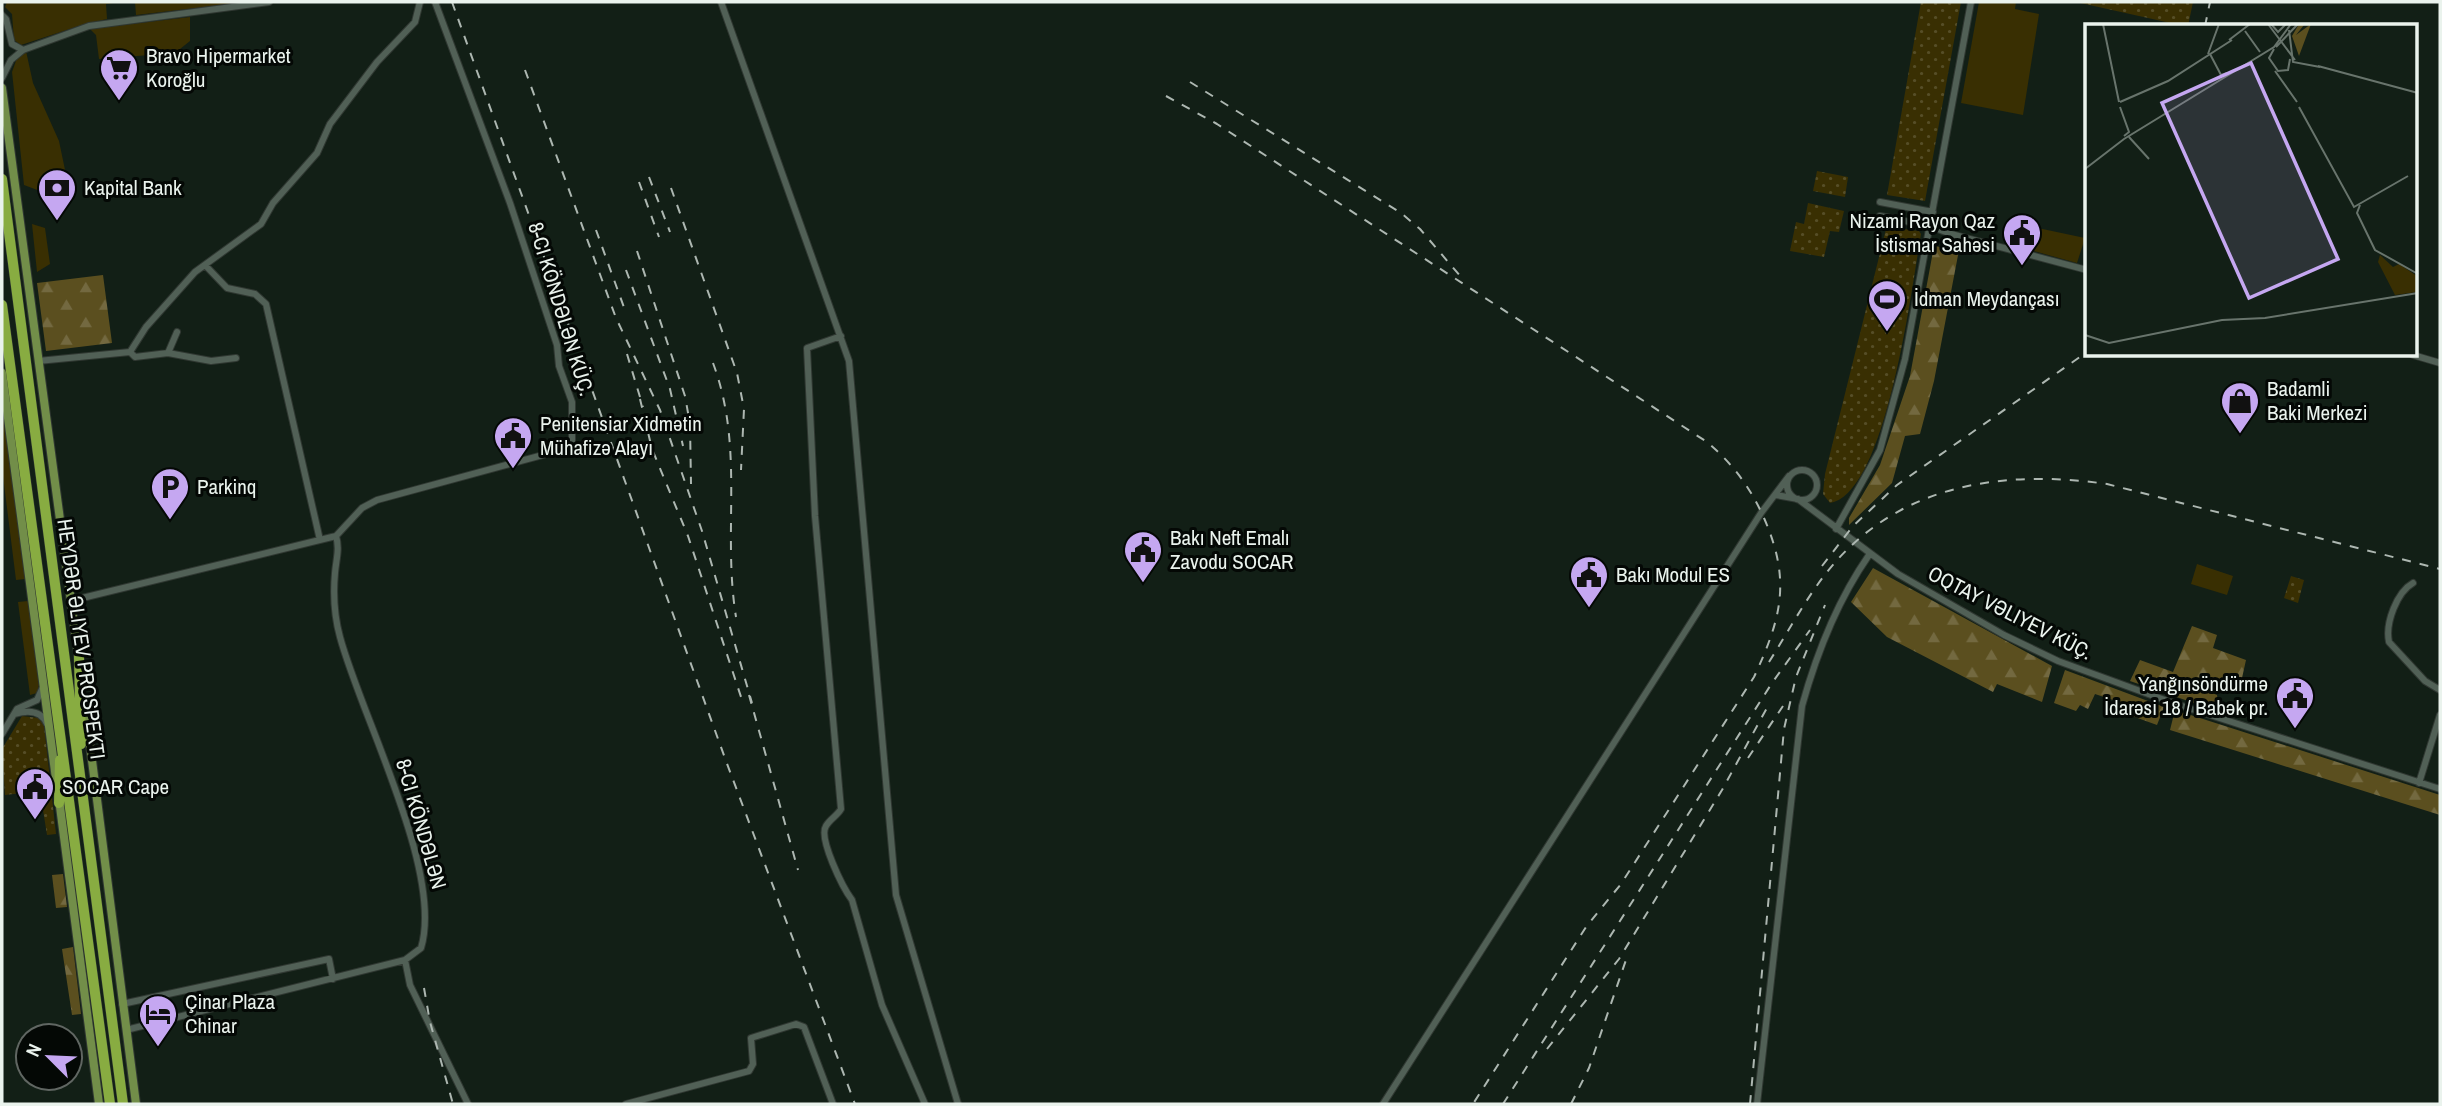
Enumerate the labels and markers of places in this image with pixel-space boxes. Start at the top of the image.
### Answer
place label: Bravo Hipermarket Koroğlu [146,41,291,94]
supermarket icon: Bravo Hipermarket Koroğlu [98,47,140,102]
bank icon: Kapital Bank [36,167,78,222]
place label: Kapital Bank [84,173,182,202]
place label: Nizami Rayon Qaz İstismar Sahəsi [1850,206,1995,259]
public building icon: Nizami Rayon Qaz İstismar Sahəsi [2001,212,2043,267]
sports icon: İdman Meydançası [1866,278,1908,333]
place label: İdman Meydançası [1914,284,2060,313]
place label: Badamli Baki Merkezi [2267,374,2368,427]
shop icon: Badamli Baki Merkezi [2219,380,2261,435]
place label: Penitensiar Xidmətin Mühafizə Alayı [540,409,702,462]
public building icon: Penitensiar Xidmətin Mühafizə Alayı [492,415,534,470]
parking icon: Parkinq [149,466,191,521]
place label: Parkinq [197,472,256,501]
place label: Bakı Neft Emalı Zavodu SOCAR [1170,523,1293,576]
public building icon: Bakı Neft Emalı Zavodu SOCAR [1122,529,1164,584]
public building icon: Bakı Modul ES [1568,554,1610,609]
place label: Bakı Modul ES [1616,560,1730,589]
place label: Yanğınsöndürmə İdarəsi 18 / Babək pr. [2104,669,2268,722]
public building icon: Yanğınsöndürmə İdarəsi 18 / Babək pr. [2274,675,2316,730]
public building icon: SOCAR Cape [14,766,56,821]
place label: SOCAR Cape [62,772,169,801]
place label: Çinar Plaza Chinar [185,987,275,1040]
hotel icon: Çinar Plaza Chinar [137,993,179,1048]

